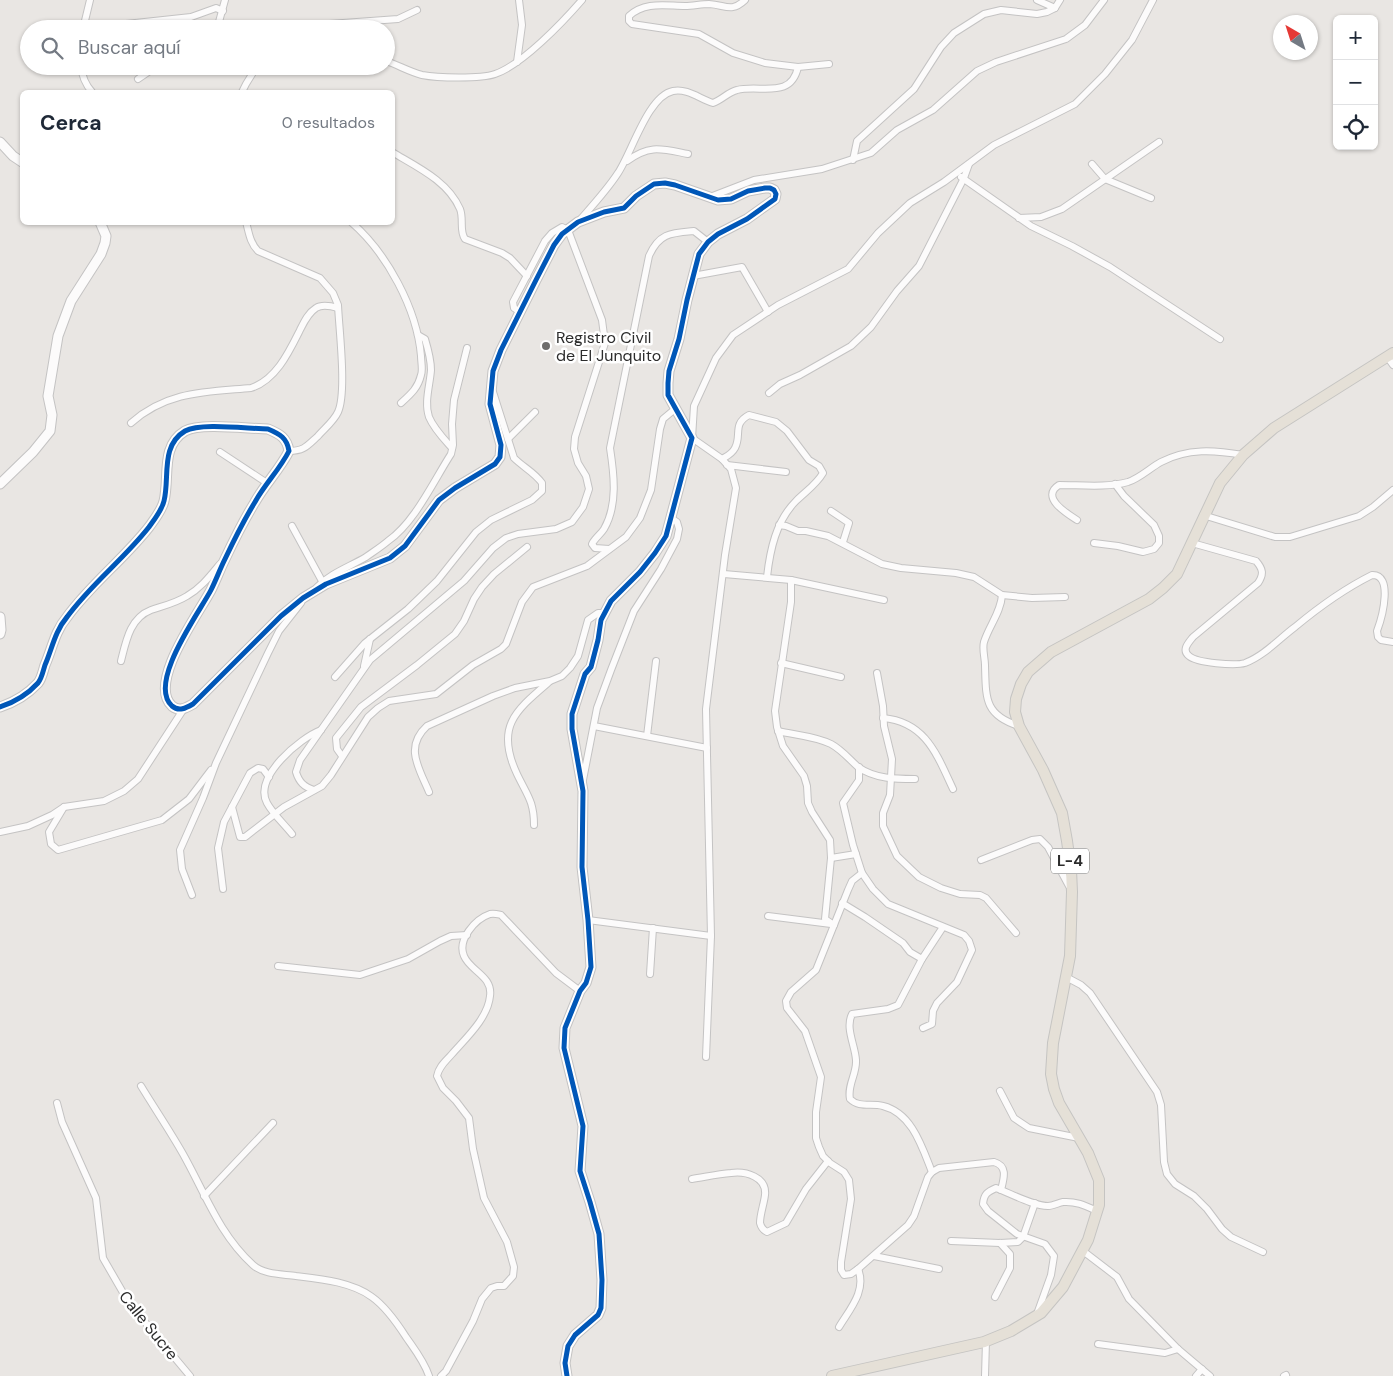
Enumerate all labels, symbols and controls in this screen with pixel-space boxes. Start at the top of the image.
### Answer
north arrow [1273,15,1318,60]
map controls [1333,15,1378,150]
button: + [1333,15,1378,60]
search box [20,20,395,75]
icon: search [38,34,66,62]
text: Buscar aquí [78,35,181,60]
button: − [1333,60,1378,105]
button: locate [1333,105,1378,150]
text: Cerca [40,109,102,137]
text: 0 resultados [282,112,375,133]
place label: Registro Civil de El Junquito [556,327,661,366]
marker: Registro Civil de El Junquito [540,340,552,352]
road number: L-4 [1051,848,1089,874]
street label: Calle Sucre [114,1286,183,1364]

